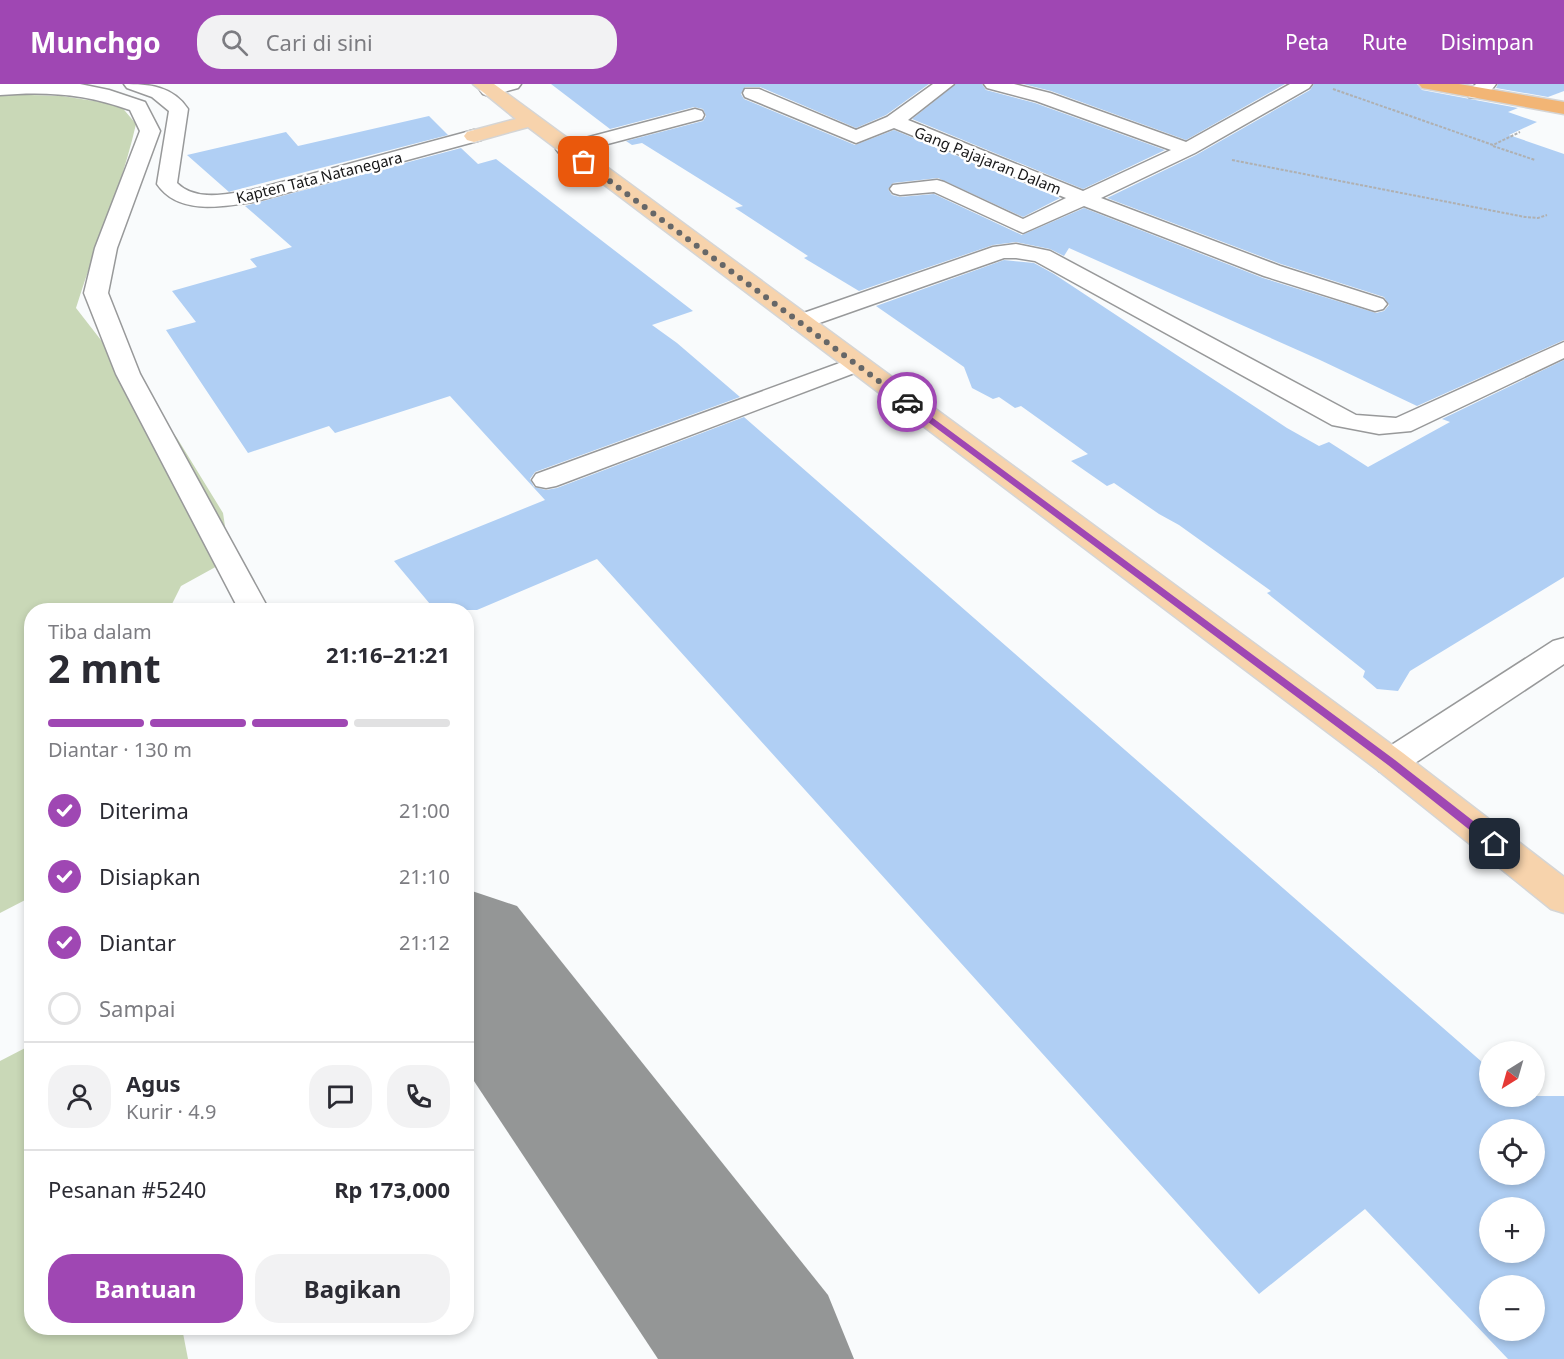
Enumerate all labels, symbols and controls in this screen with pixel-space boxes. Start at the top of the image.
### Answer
search box [197,15,617,69]
text: Munchgo [30,23,161,61]
icon: search [218,26,251,59]
text: Cari di sini [266,27,373,57]
text: Peta [1285,28,1329,56]
text: Rute [1362,28,1407,56]
text: Disimpan [1440,28,1534,56]
street label: Gang Pajajaran Dalam [911,121,1065,199]
pin [558,136,609,187]
icon: bag [567,145,600,178]
street label: Kapten Tata Natanegara [234,147,404,207]
courier [877,372,937,432]
icon: car [891,386,924,419]
text: Tiba dalam [48,618,152,645]
text: 21:16–21:21 [326,639,450,669]
text: 2 mnt [48,641,161,694]
text: Diantar · 130 m [48,736,192,763]
icon: check [48,794,81,827]
text: Diterima [99,795,189,825]
text: 21:00 [399,797,450,824]
pin [1469,818,1520,869]
icon: home [1478,827,1511,860]
icon: check [48,860,81,893]
text: Disiapkan [99,861,201,891]
text: 21:10 [399,863,450,890]
icon: check [48,926,81,959]
text: Diantar [99,927,176,957]
text: 21:12 [399,929,450,956]
text: Sampai [99,993,176,1023]
north arrow [1479,1041,1545,1107]
map controls [1479,1041,1545,1341]
button: person [48,1065,111,1128]
button: chat [309,1065,372,1128]
button: phone [387,1065,450,1128]
text: Agus [126,1068,180,1098]
text: Kurir · 4.9 [126,1098,216,1125]
button: locate [1479,1119,1545,1185]
text: Pesanan #5240 [48,1174,206,1204]
text: Rp 173,000 [334,1174,450,1204]
button: + [1479,1197,1545,1263]
button: Bantuan [48,1254,243,1323]
button: Bagikan [255,1254,450,1323]
button: − [1479,1275,1545,1341]

